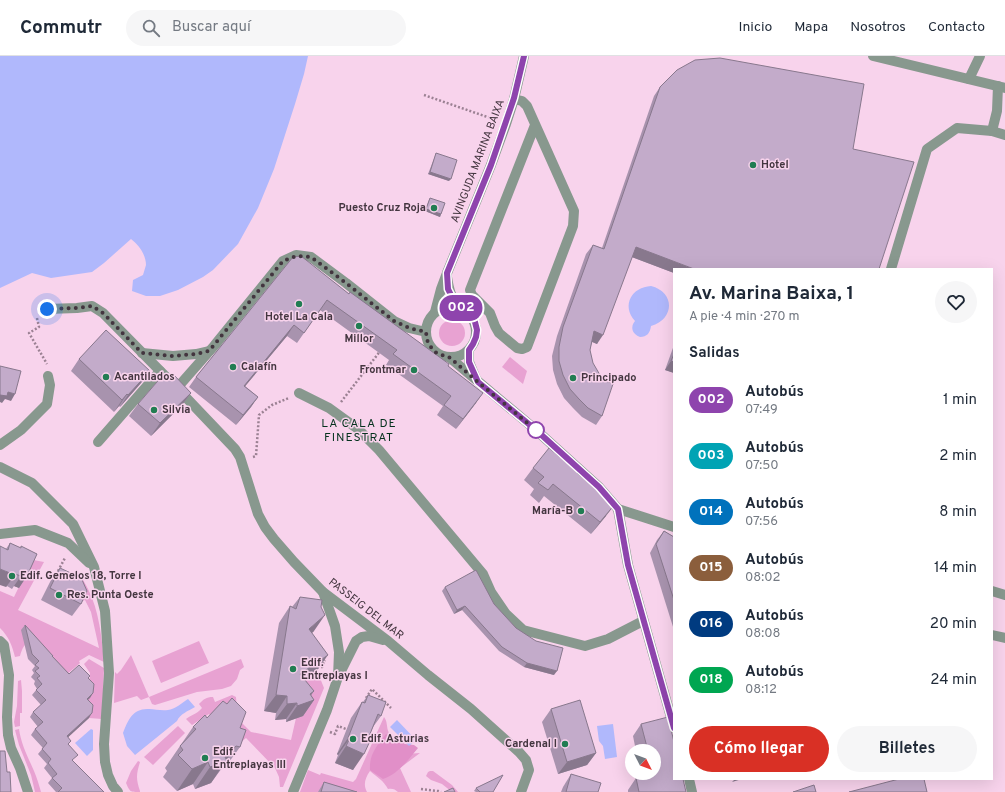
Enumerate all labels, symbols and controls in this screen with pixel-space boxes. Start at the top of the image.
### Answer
search box [126,10,406,46]
text: Commutr [20,16,102,40]
icon: search [140,17,162,39]
text: Buscar aquí [172,18,251,37]
text: Inicio [739,19,772,36]
text: Mapa [794,19,828,36]
text: Nosotros [850,19,906,36]
text: Contacto [928,19,985,36]
street label: AVINGUDA MARINA BAIXA [448,97,508,225]
place label: Hotel [761,158,789,172]
marker: Hotel [748,160,758,170]
place label: Puesto Cruz Roja [338,201,426,215]
marker: Puesto Cruz Roja [429,203,439,213]
button: heart [935,281,977,323]
text: Av. Marina Baixa, 1 [689,282,854,306]
line badge: 002 [438,295,484,321]
your location [37,299,57,319]
marker: Hotel La Cala [294,299,304,309]
text: 002 [447,299,475,316]
text: A pie · 4 min · 270 m [689,309,800,325]
place label: Hotel La Cala [265,310,333,324]
marker: Millor [354,321,364,331]
place label: Millor [344,332,374,346]
text: Salidas [689,344,740,363]
place label: Calafín [241,360,277,374]
marker: Calafín [228,362,238,372]
place label: Frontmar [359,363,406,377]
marker: Frontmar [409,365,419,375]
place label: Acantilados [114,370,175,384]
place label: Principado [581,371,636,385]
marker: Acantilados [101,372,111,382]
marker: Principado [568,373,578,383]
text: Autobús [745,383,804,402]
text: 002 [697,391,725,408]
text: 1 min [943,391,977,410]
text: 07:49 [745,402,778,418]
place label: Silvia [162,403,190,417]
marker: Silvia [149,405,159,415]
district label: LA CALA DE FINESTRAT [321,416,397,446]
unlabelled marker [527,421,545,439]
text: Autobús [745,439,804,458]
text: 003 [698,447,724,464]
text: 2 min [939,447,977,466]
text: 07:50 [745,458,779,474]
text: Autobús [745,495,804,514]
text: 014 [699,503,723,520]
text: 8 min [939,503,977,522]
place label: María-B [532,504,573,518]
marker: María-B [576,506,586,516]
text: 07:56 [745,514,778,530]
text: Autobús [745,551,804,570]
text: 015 [699,559,723,576]
text: 14 min [934,559,977,578]
place label: Edif. Gemelos 18, Torre I [20,569,142,583]
text: 08:02 [745,570,781,586]
marker: Edif. Gemelos 18, Torre I [7,571,17,581]
street label: PASSEIG DEL MAR [326,575,406,643]
place label: Res. Punta Oeste [67,588,154,602]
marker: Res. Punta Oeste [54,590,64,600]
text: Autobús [745,607,804,626]
text: 016 [699,615,723,632]
text: 20 min [930,615,977,634]
text: 08:08 [745,626,781,642]
place label: Edif. Entreplayas I [301,656,368,683]
text: Autobús [745,663,804,682]
marker: Edif. Entreplayas I [288,664,298,674]
text: 018 [699,671,723,688]
text: 24 min [930,671,977,690]
text: 08:12 [745,682,777,698]
button: Cómo llegar [689,726,829,772]
button: Billetes [837,726,977,772]
place label: Edif. Asturias [361,732,429,746]
marker: Edif. Asturias [348,734,358,744]
place label: Cardenal I [505,737,557,751]
marker: Cardenal I [560,739,570,749]
north arrow [625,744,661,780]
map controls [625,744,661,780]
place label: Edif. Entreplayas III [213,745,286,772]
marker: Edif. Entreplayas III [200,753,210,763]

